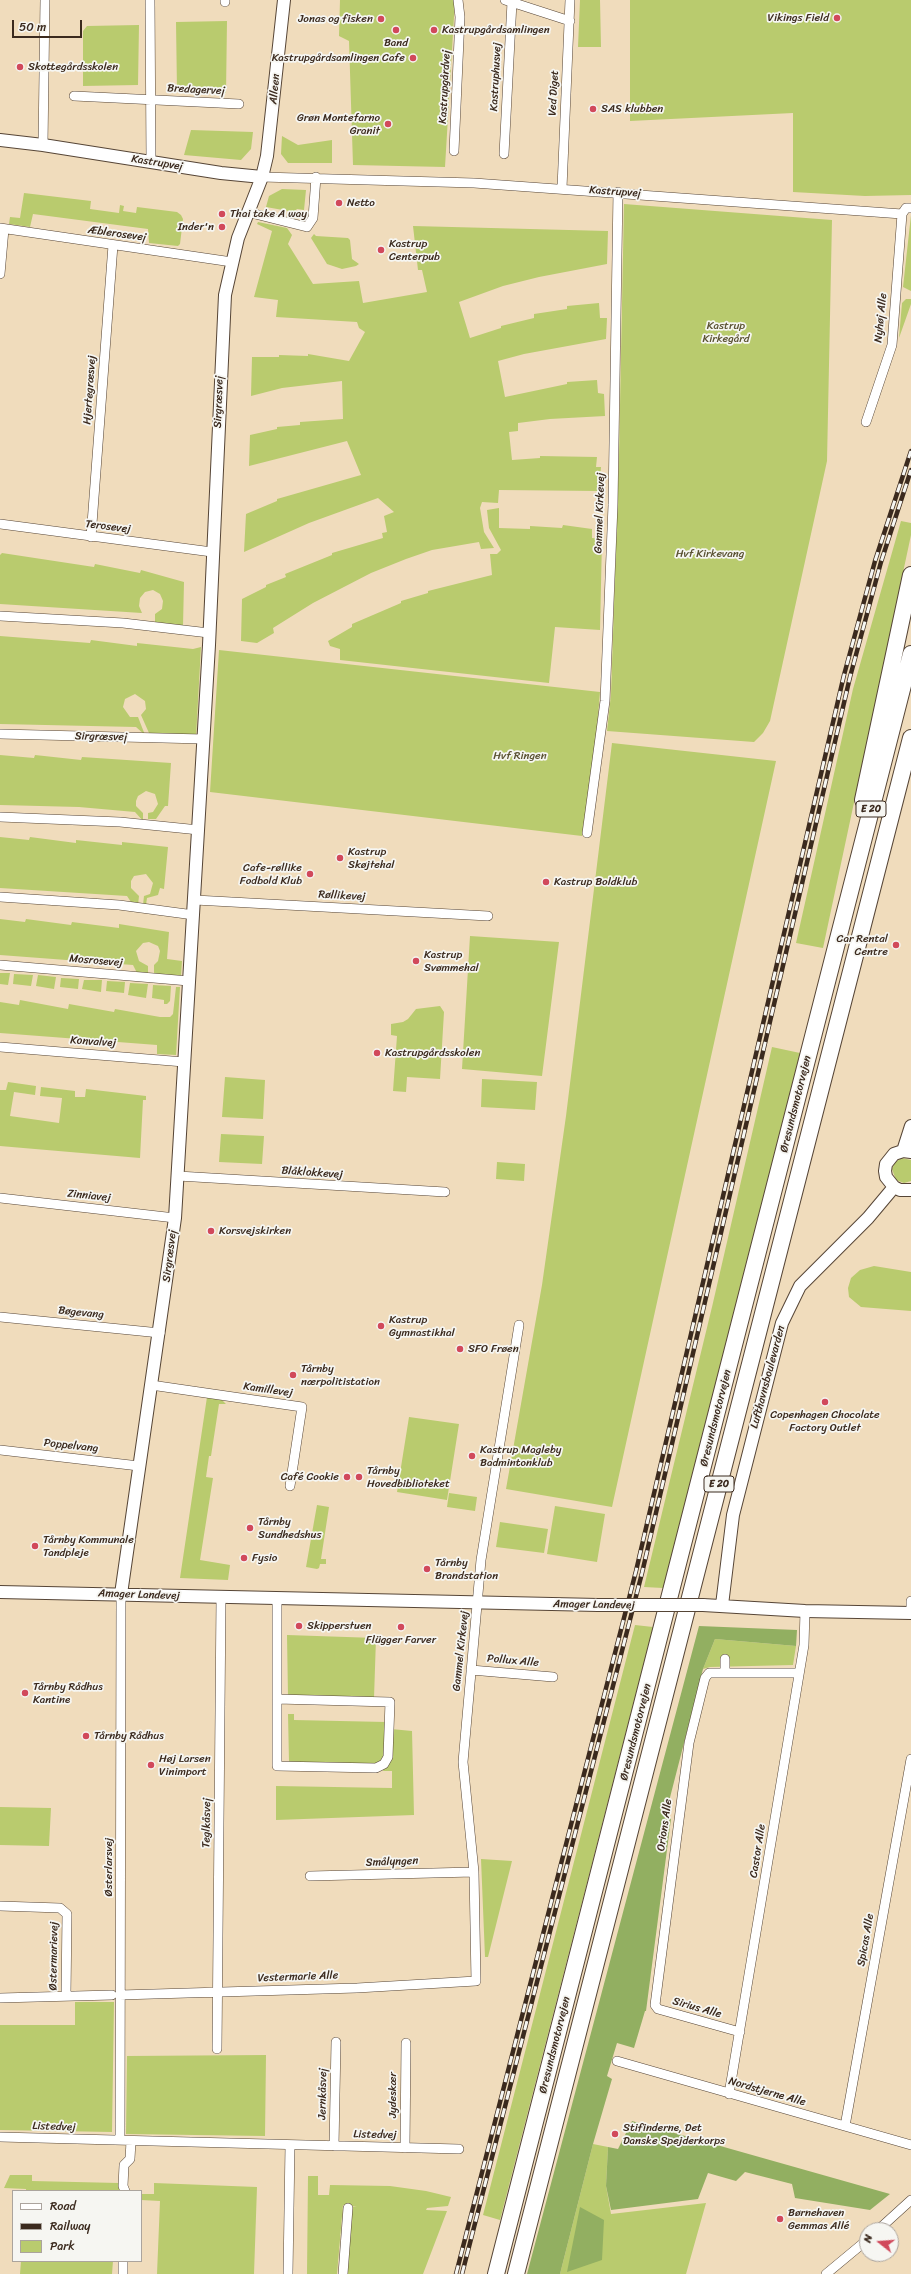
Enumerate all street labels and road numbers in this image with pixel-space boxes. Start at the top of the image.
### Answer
street label: Kastruphusvej [488,42,504,112]
street label: Kastrupgårdvej [436,50,454,124]
street label: Ved Diget [546,70,562,116]
street label: Alleen [267,73,283,105]
street label: Bredagervej [167,82,225,98]
street label: Kastrupvej [130,152,184,174]
street label: Kastrupvej [589,184,641,200]
street label: Æblerosevej [87,223,147,245]
street label: Nyhøj Alle [872,292,890,344]
street label: Hjertegræsvej [81,355,99,425]
street label: Sirgræsvej [211,376,227,428]
street label: Gammel Kirkevej [592,472,608,554]
street label: Terosevej [85,518,131,536]
street label: Sirgræsvej [75,730,127,744]
road number: E 20 [856,801,886,817]
street label: Røllikevej [318,888,366,904]
street label: Mosrosevej [69,952,123,970]
street label: Konvalvej [70,1034,116,1050]
street label: Øresundsmotorvejen [778,1054,814,1154]
street label: Blåklokkevej [281,1164,343,1182]
street label: Zinniavej [67,1187,111,1205]
street label: Sirgræsvej [160,1229,180,1283]
street label: Bøgevang [57,1304,105,1322]
street label: Lufthavnsboulevarden [748,1324,788,1430]
street label: Øresundsmotorvejen [698,1368,734,1468]
street label: Kamillevej [243,1380,293,1400]
street label: Poppelvang [43,1437,99,1455]
road number: E 20 [704,1476,734,1492]
street label: Amager Landevej [98,1587,180,1603]
street label: Amager Landevej [553,1598,635,1612]
street label: Gammel Kirkevej [450,1610,472,1692]
street label: Pollux Alle [486,1652,540,1670]
street label: Øresundsmotorvejen [618,1682,654,1782]
street label: Teglkåsvej [200,1798,214,1848]
street label: Orions Alle [655,1798,675,1852]
street label: Castor Alle [747,1823,769,1879]
street label: Østerlarsvej [102,1838,116,1896]
street label: Smålyngen [365,1854,419,1870]
street label: Spicas Alle [855,1913,877,1967]
street label: Østermarievej [47,1922,61,1990]
street label: Vestermarie Alle [258,1969,338,1985]
street label: Øresundsmotorvejen [537,1995,573,2095]
street label: Sirius Alle [671,1995,723,2021]
street label: Jernkåsvej [316,2068,330,2120]
street label: Jydeskær [386,2072,400,2118]
street label: Nordstjerne Alle [727,2075,807,2109]
street label: Listedvej [32,2120,76,2134]
street label: Listedvej [353,2128,397,2142]

